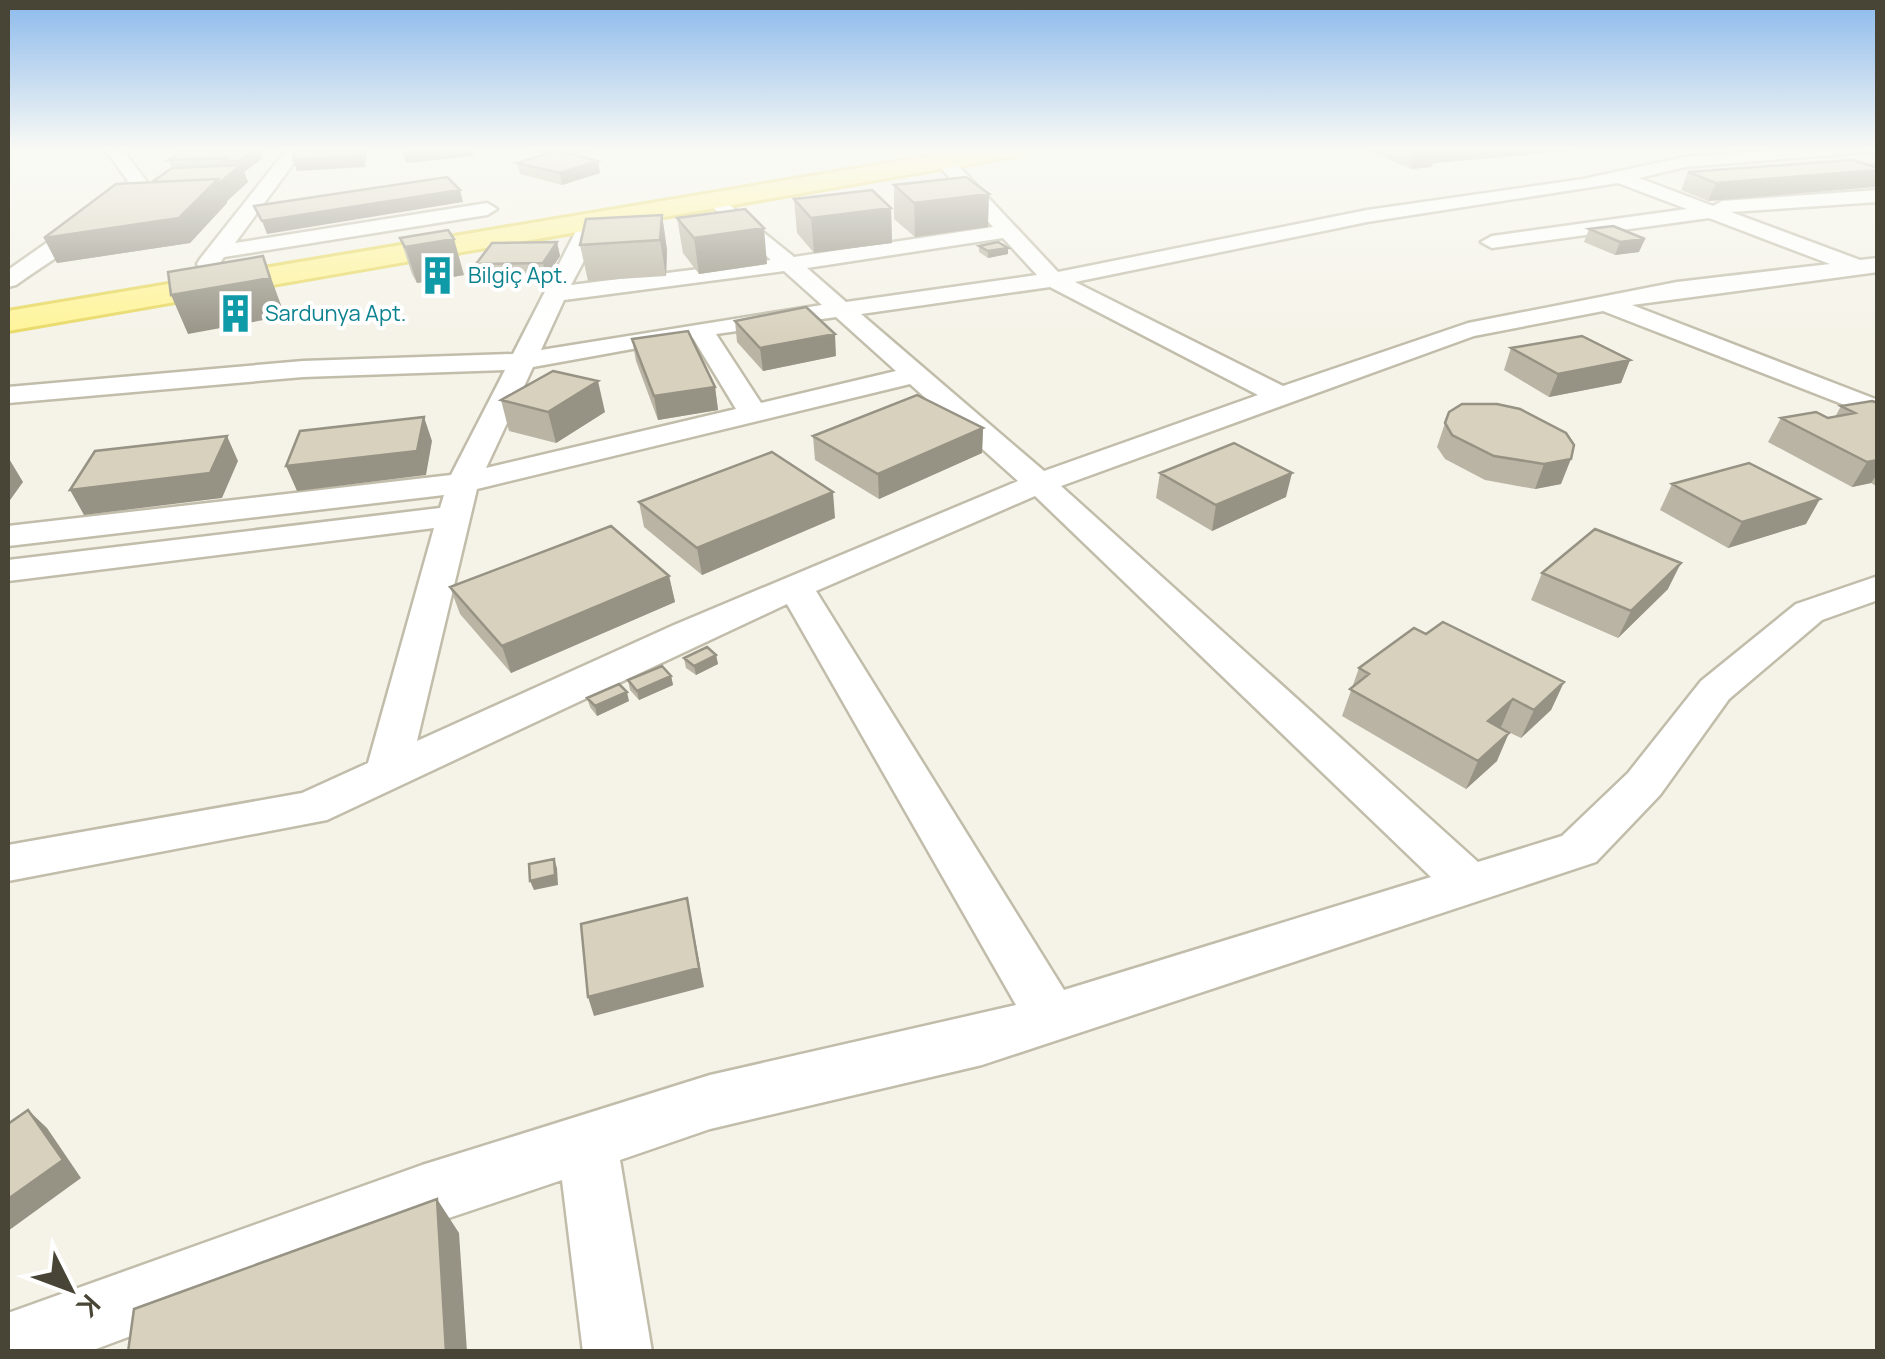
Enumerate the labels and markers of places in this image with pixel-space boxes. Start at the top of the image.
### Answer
building icon: Bilgiç Apt. [417,254,459,296]
place label: Bilgiç Apt. [468,260,568,290]
building icon: Sardunya Apt. [214,292,256,334]
place label: Sardunya Apt. [265,298,406,328]

